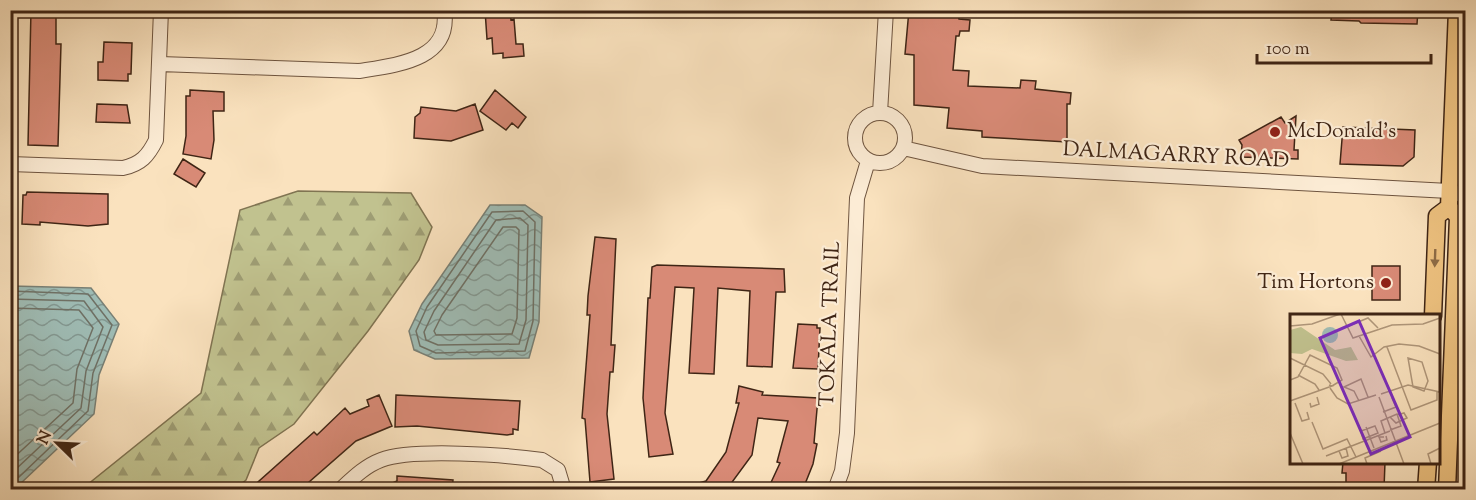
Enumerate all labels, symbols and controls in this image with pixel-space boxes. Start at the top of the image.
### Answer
scale bar [1257,27,1431,65]
text: 100 m [1266,37,1310,63]
place label: McDonald's [1287,117,1396,147]
marker: McDonald's [1268,125,1282,139]
street label: DALMAGARRY ROAD [1062,135,1290,177]
street label: TOKALA TRAIL [813,240,849,407]
one-way arrow [1431,249,1440,268]
place label: Tim Hortons [1257,268,1374,298]
marker: Tim Hortons [1379,276,1393,290]
inset map [1290,314,1440,464]
north arrow [27,413,87,473]
text: N [32,427,59,448]

